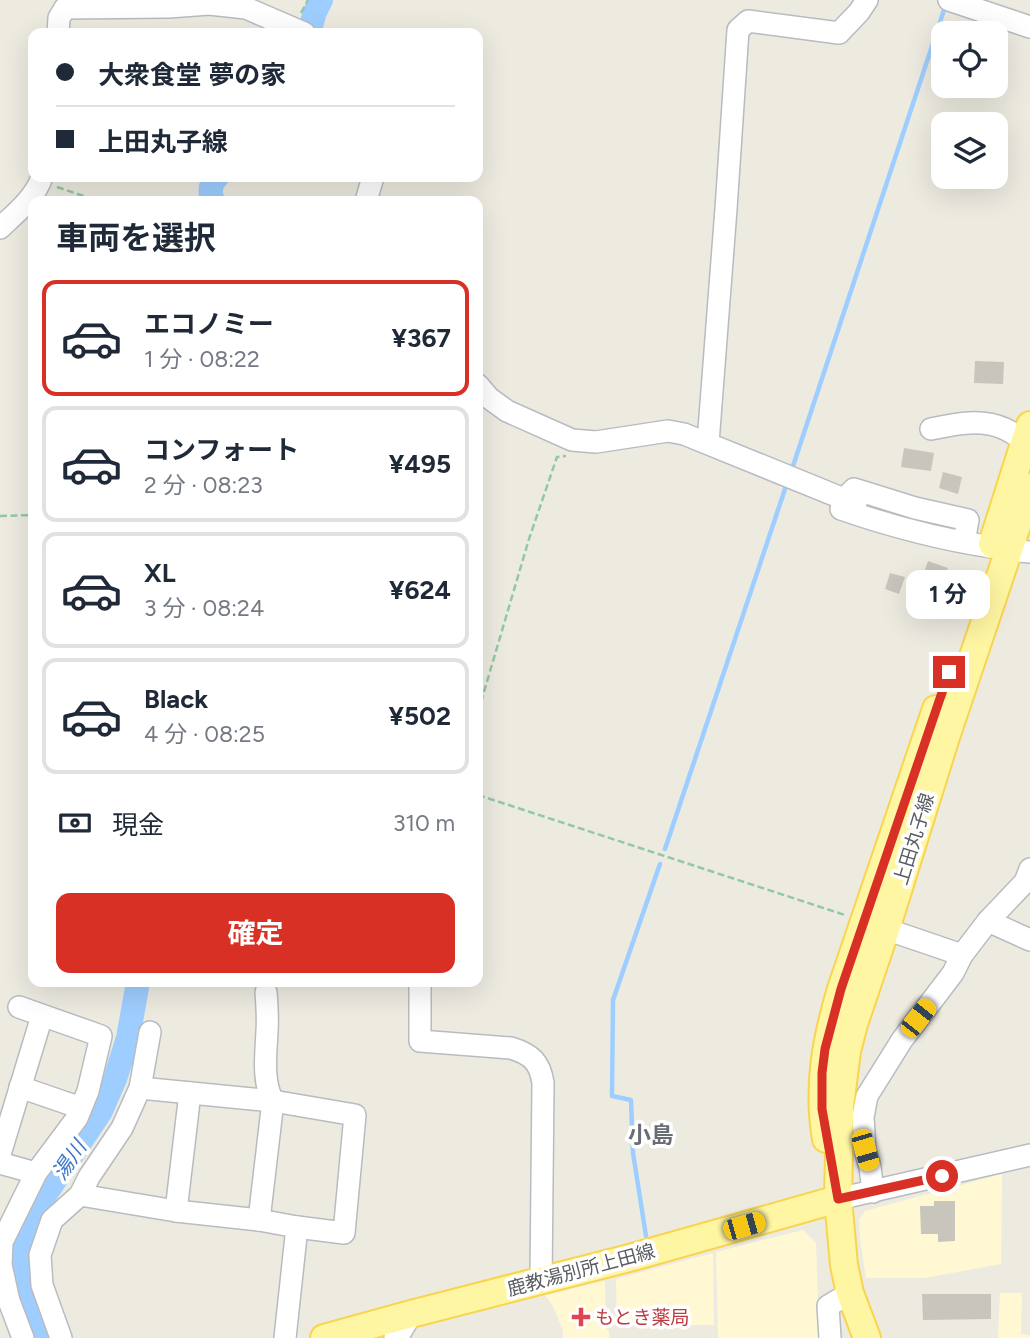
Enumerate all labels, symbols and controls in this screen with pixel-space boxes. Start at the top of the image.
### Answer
map controls [931,21,1008,189]
button: locate [931,21,1008,98]
text: 大衆食堂 夢の家 [98,59,286,91]
button: layers [931,112,1008,189]
text: 上田丸子線 [98,126,228,158]
text: 車両を選択 [56,219,216,257]
icon: car [60,307,123,370]
text: エコノミー [144,308,274,340]
text: ¥367 [392,322,451,354]
text: 1 分 · 08:22 [144,345,260,373]
icon: car [60,433,123,496]
text: コンフォート [144,434,299,466]
text: ¥495 [389,448,451,480]
text: 2 分 · 08:23 [144,471,263,499]
text: XL [144,557,176,589]
icon: car [60,559,123,622]
callout: 1 分 [907,570,991,620]
text: ¥624 [389,574,451,606]
text: 1 分 [929,580,967,608]
text: 3 分 · 08:24 [144,594,264,622]
route end [933,656,965,688]
text: Black [144,683,208,715]
icon: car [60,685,123,748]
text: ¥502 [388,700,451,732]
text: 4 分 · 08:25 [144,720,265,748]
street label: 上田丸子線 [889,790,939,888]
icon: cash [56,804,94,842]
text: 現金 [112,809,164,841]
text: 310 m [393,809,455,837]
button: 確定 [56,893,455,973]
car [897,995,940,1041]
district label: 小島 [628,1121,674,1149]
car [850,1127,881,1173]
water label: 湯川 [47,1134,92,1184]
route start [926,1160,958,1192]
car [721,1210,768,1242]
street label: 鹿教湯別所上田線 [505,1239,657,1301]
place label: もとき薬局 [595,1306,690,1329]
marker: もとき薬局 [573,1309,589,1325]

